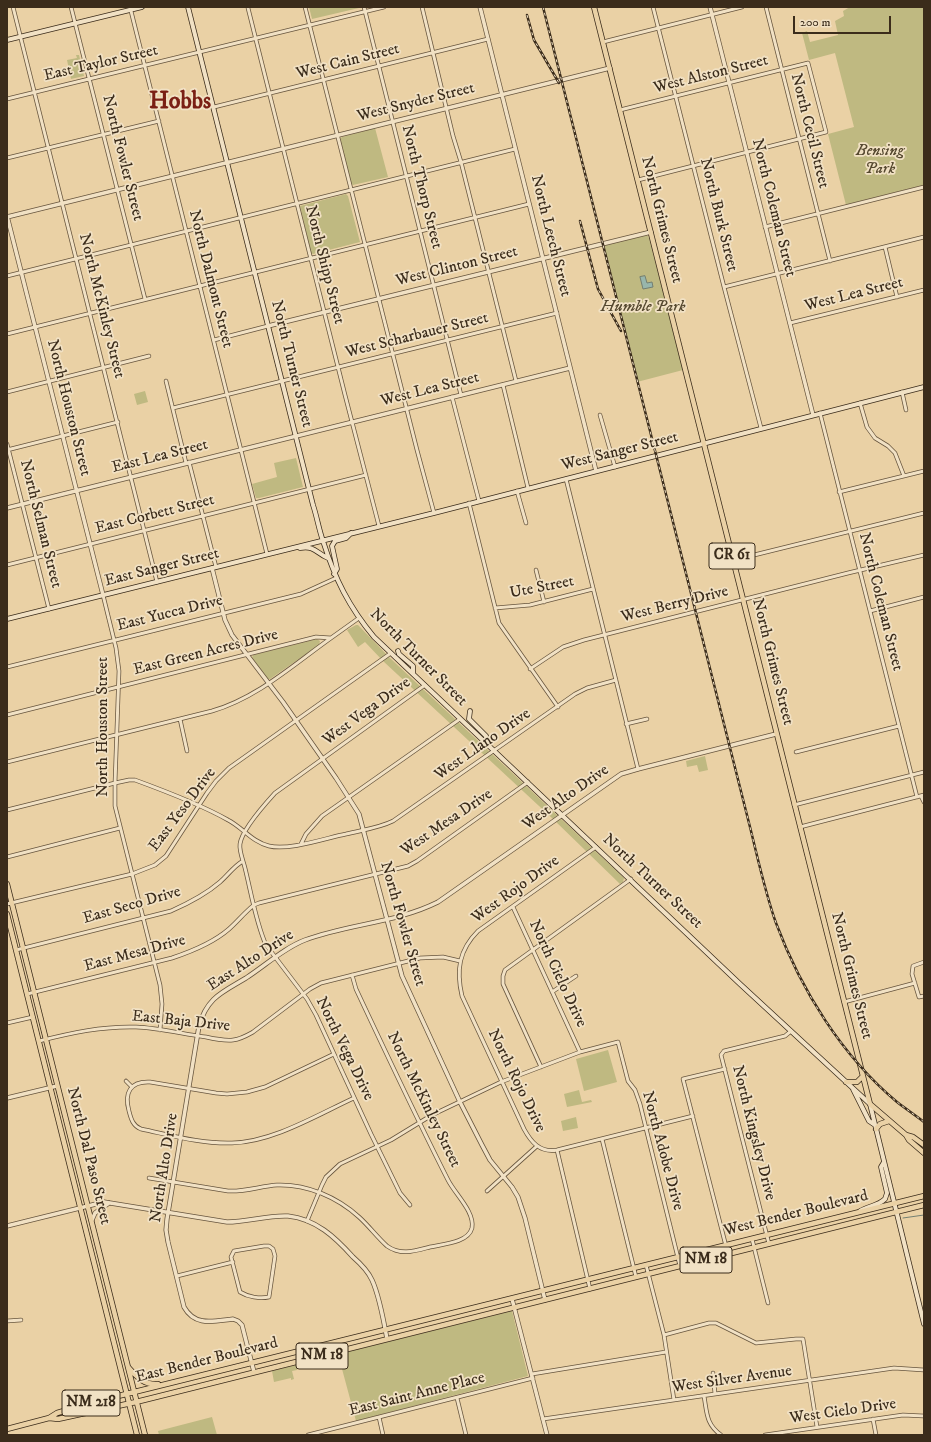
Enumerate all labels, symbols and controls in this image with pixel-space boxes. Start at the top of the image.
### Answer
scale bar [795,8,893,34]
text: 200 m [800,15,830,30]
street label: West Cain Street [294,40,402,84]
street label: East Taylor Street [42,42,160,86]
street label: West Alston Street [652,51,770,99]
street label: North Cecil Street [785,72,833,190]
street label: West Snyder Street [355,79,477,127]
district label: Hobbs [149,89,211,117]
street label: North Fowler Street [97,93,147,223]
street label: North Thorp Street [396,123,446,251]
street label: North Coleman Street [747,137,799,279]
park label: Bensing Park [856,142,904,180]
street label: North Grimes Street [636,155,686,285]
street label: North Burk Street [695,156,741,274]
street label: North Leech Street [526,173,574,299]
street label: North Shipp Street [300,204,348,326]
street label: North Dalmont Street [184,208,236,350]
street label: North McKinley Street [74,232,128,380]
street label: West Clinton Street [394,243,520,291]
street label: West Lea Street [803,274,905,316]
park label: Humble Park [601,298,685,318]
street label: North Turner Street [266,299,316,429]
street label: West Scharbauer Street [344,309,490,363]
street label: North Houston Street [42,338,94,478]
street label: West Lea Street [379,369,481,411]
street label: West Sanger Street [560,428,680,476]
street label: East Lea Street [110,436,210,478]
street label: North Selman Street [15,458,65,590]
street label: East Corbett Street [93,491,217,539]
street label: North Coleman Street [854,531,906,673]
road number: CR 61 [709,543,755,569]
street label: East Sanger Street [103,545,221,591]
street label: Ute Street [508,572,576,604]
street label: West Berry Drive [619,582,731,628]
street label: East Yucca Drive [115,592,225,636]
street label: North Grimes Street [747,597,797,727]
street label: North Turner Street [365,605,471,711]
street label: East Green Acres Drive [132,626,280,680]
street label: North Houston Street [94,657,114,797]
street label: West Vega Drive [319,674,415,750]
street label: West Llano Drive [431,705,535,785]
street label: West Alto Drive [519,761,613,835]
street label: East Yeso Drive [145,764,221,856]
street label: West Mesa Drive [397,785,497,861]
street label: North Turner Street [598,831,706,933]
street label: West Rojo Drive [469,852,563,928]
street label: North Fowler Street [375,859,429,989]
street label: East Seco Drive [81,883,183,929]
street label: North Grimes Street [826,911,876,1041]
street label: North Cielo Drive [524,917,590,1031]
street label: East Alto Drive [204,926,298,996]
street label: East Mesa Drive [82,931,188,977]
street label: North Vega Drive [311,994,377,1104]
street label: East Baja Drive [131,1007,231,1037]
street label: North Rojo Drive [483,1026,549,1136]
street label: North McKinley Street [382,1029,464,1171]
street label: North Kingsley Drive [727,1064,779,1202]
street label: North Dal Paso Street [62,1085,114,1227]
street label: North Adobe Drive [637,1089,687,1213]
street label: North Alto Drive [147,1112,183,1224]
street label: West Bender Boulevard [722,1187,870,1241]
road number: NM 18 [680,1247,732,1273]
street label: East Bender Boulevard [134,1334,280,1388]
road number: NM 18 [296,1343,348,1369]
street label: West Silver Avenue [671,1362,793,1398]
street label: East Saint Anne Place [347,1369,487,1421]
road number: NM 218 [62,1390,120,1416]
street label: West Cielo Drive [789,1395,897,1429]

